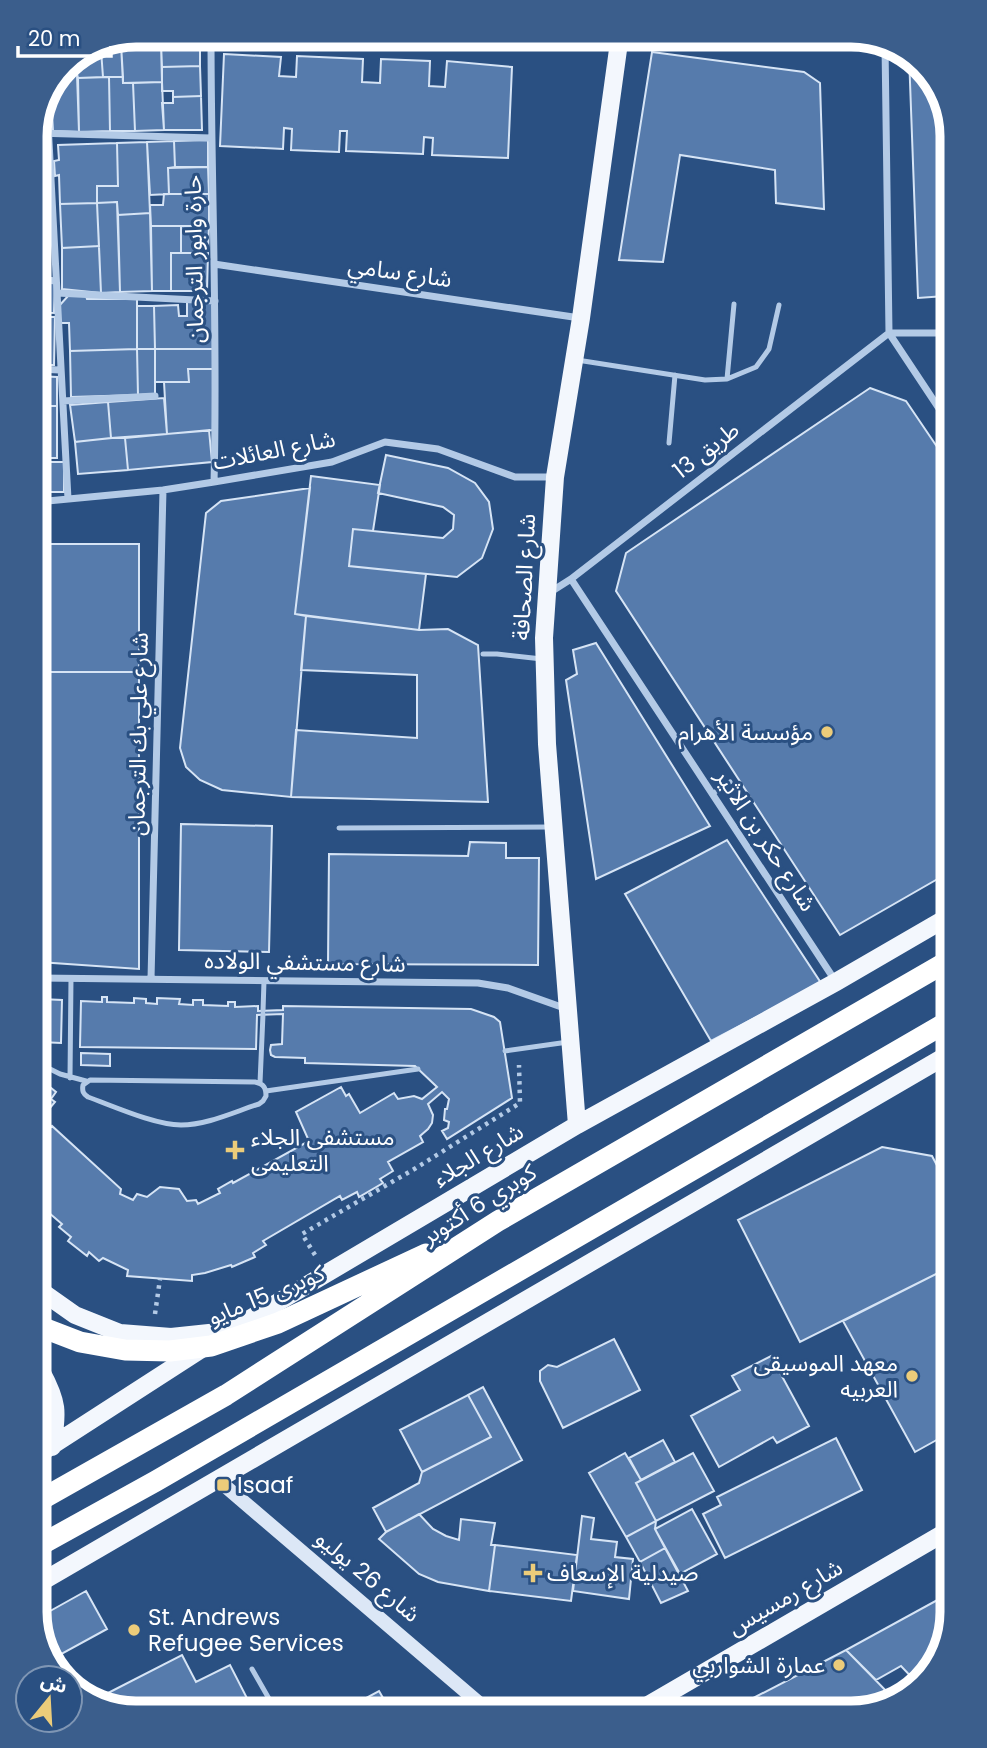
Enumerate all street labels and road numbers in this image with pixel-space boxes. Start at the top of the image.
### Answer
street label: حارة وابور الترجمان [177,175,211,343]
street label: شارع سامي [346,249,454,296]
street label: طريق 13 [666,414,746,486]
street label: شارع العائلات [210,422,338,479]
street label: شارع الصحافة [505,513,544,641]
street label: شارع علي بك الترجمان [120,632,157,836]
street label: شارع حكر بن الاثير [707,762,824,918]
street label: شارع مستشفي الولاده [204,944,406,981]
street label: شارع الجلاء [427,1115,530,1195]
street label: كوبري 6 أكتوبر [415,1156,544,1254]
street label: كوبرى 15 مايو [203,1257,330,1333]
street label: شارع 26 يوليو [308,1523,427,1630]
street label: شارع رمسيس [722,1551,849,1644]

